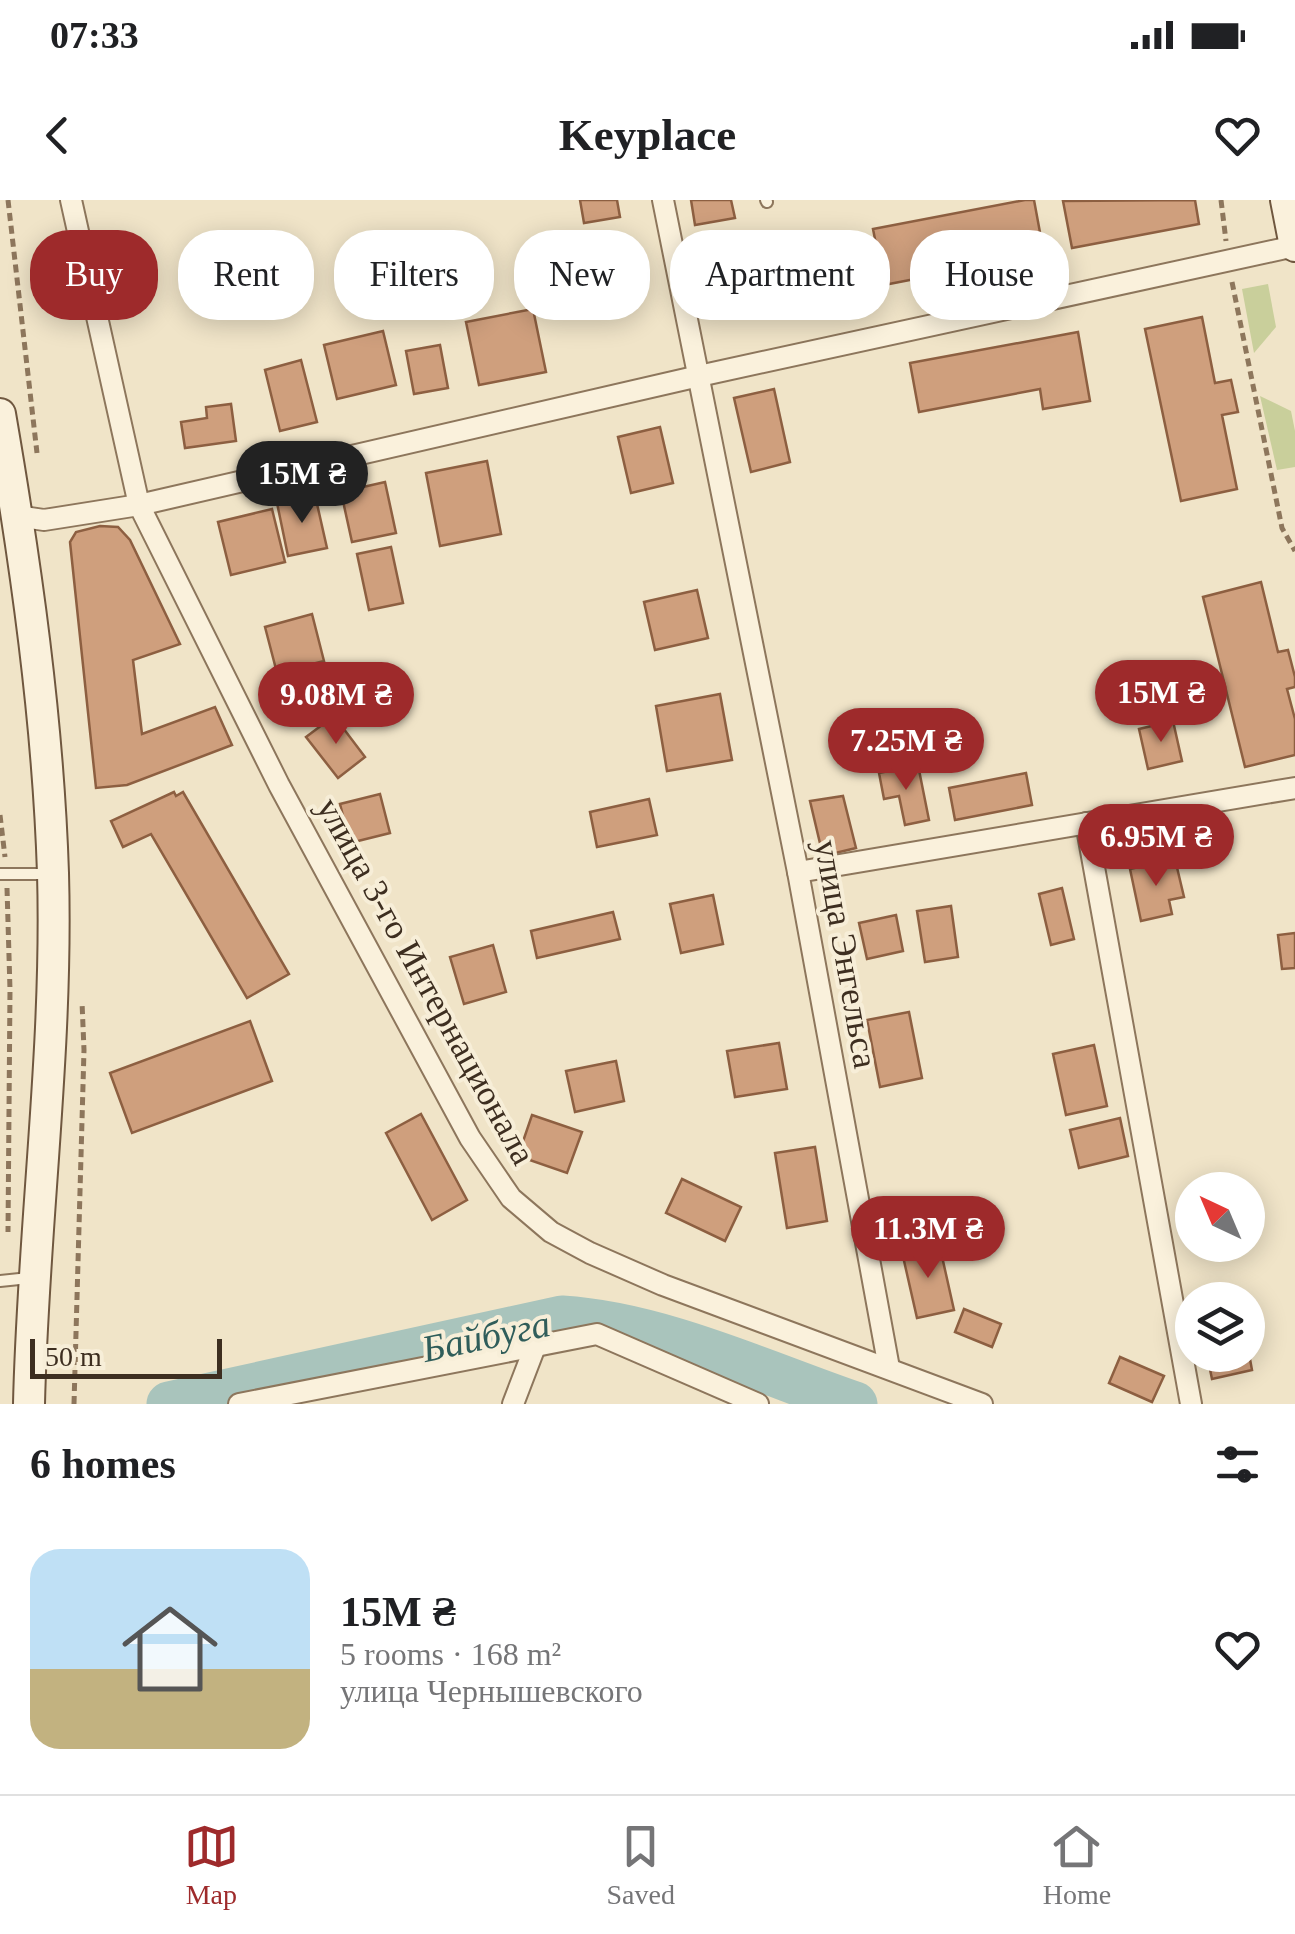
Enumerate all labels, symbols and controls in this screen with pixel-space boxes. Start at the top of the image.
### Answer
text: 07:33 [50,14,139,56]
icon: back [30,108,85,163]
icon: heart [1210,108,1265,163]
text: Keyplace [559,110,736,160]
chip: Buy [30,230,158,320]
chip: Rent [178,230,314,320]
chip: Filters [334,230,494,320]
chip: New [514,230,650,320]
chip: Apartment [670,230,890,320]
chip: House [910,230,1069,320]
pin: 15M ₴ [232,441,372,526]
text: 15M ₴ [258,455,346,491]
pin: 15M ₴ [1091,660,1231,745]
pin: 9.08M ₴ [244,662,428,747]
text: 15M ₴ [1117,674,1205,710]
text: 9.08M ₴ [280,676,392,712]
pin: 7.25M ₴ [814,708,998,793]
text: 7.25M ₴ [850,722,962,758]
street label: улица 3-го Интернационала [309,791,543,1172]
pin: 6.95M ₴ [1064,804,1248,889]
text: 6.95M ₴ [1100,818,1212,854]
street label: улица Энгельса [807,837,885,1072]
north arrow [1175,1172,1265,1262]
map controls [1175,1172,1265,1372]
pin: 11.3M ₴ [836,1196,1020,1281]
text: 11.3M ₴ [873,1210,983,1246]
button: layers [1175,1282,1265,1372]
water label: Байбуга [417,1302,554,1370]
scale bar [30,1334,222,1378]
text: 50 m [45,1341,102,1372]
icon: filters [1210,1437,1265,1492]
text: 6 homes [30,1441,176,1487]
icon: home [110,1589,230,1709]
text: 15M ₴ [340,1589,456,1635]
icon: heart [1210,1622,1265,1677]
text: 5 rooms · 168 m² [340,1636,561,1672]
text: улица Чернышевского [340,1673,643,1709]
tab: Map [184,1819,239,1911]
tab: Saved [607,1819,675,1911]
tab: Home [1043,1819,1111,1911]

